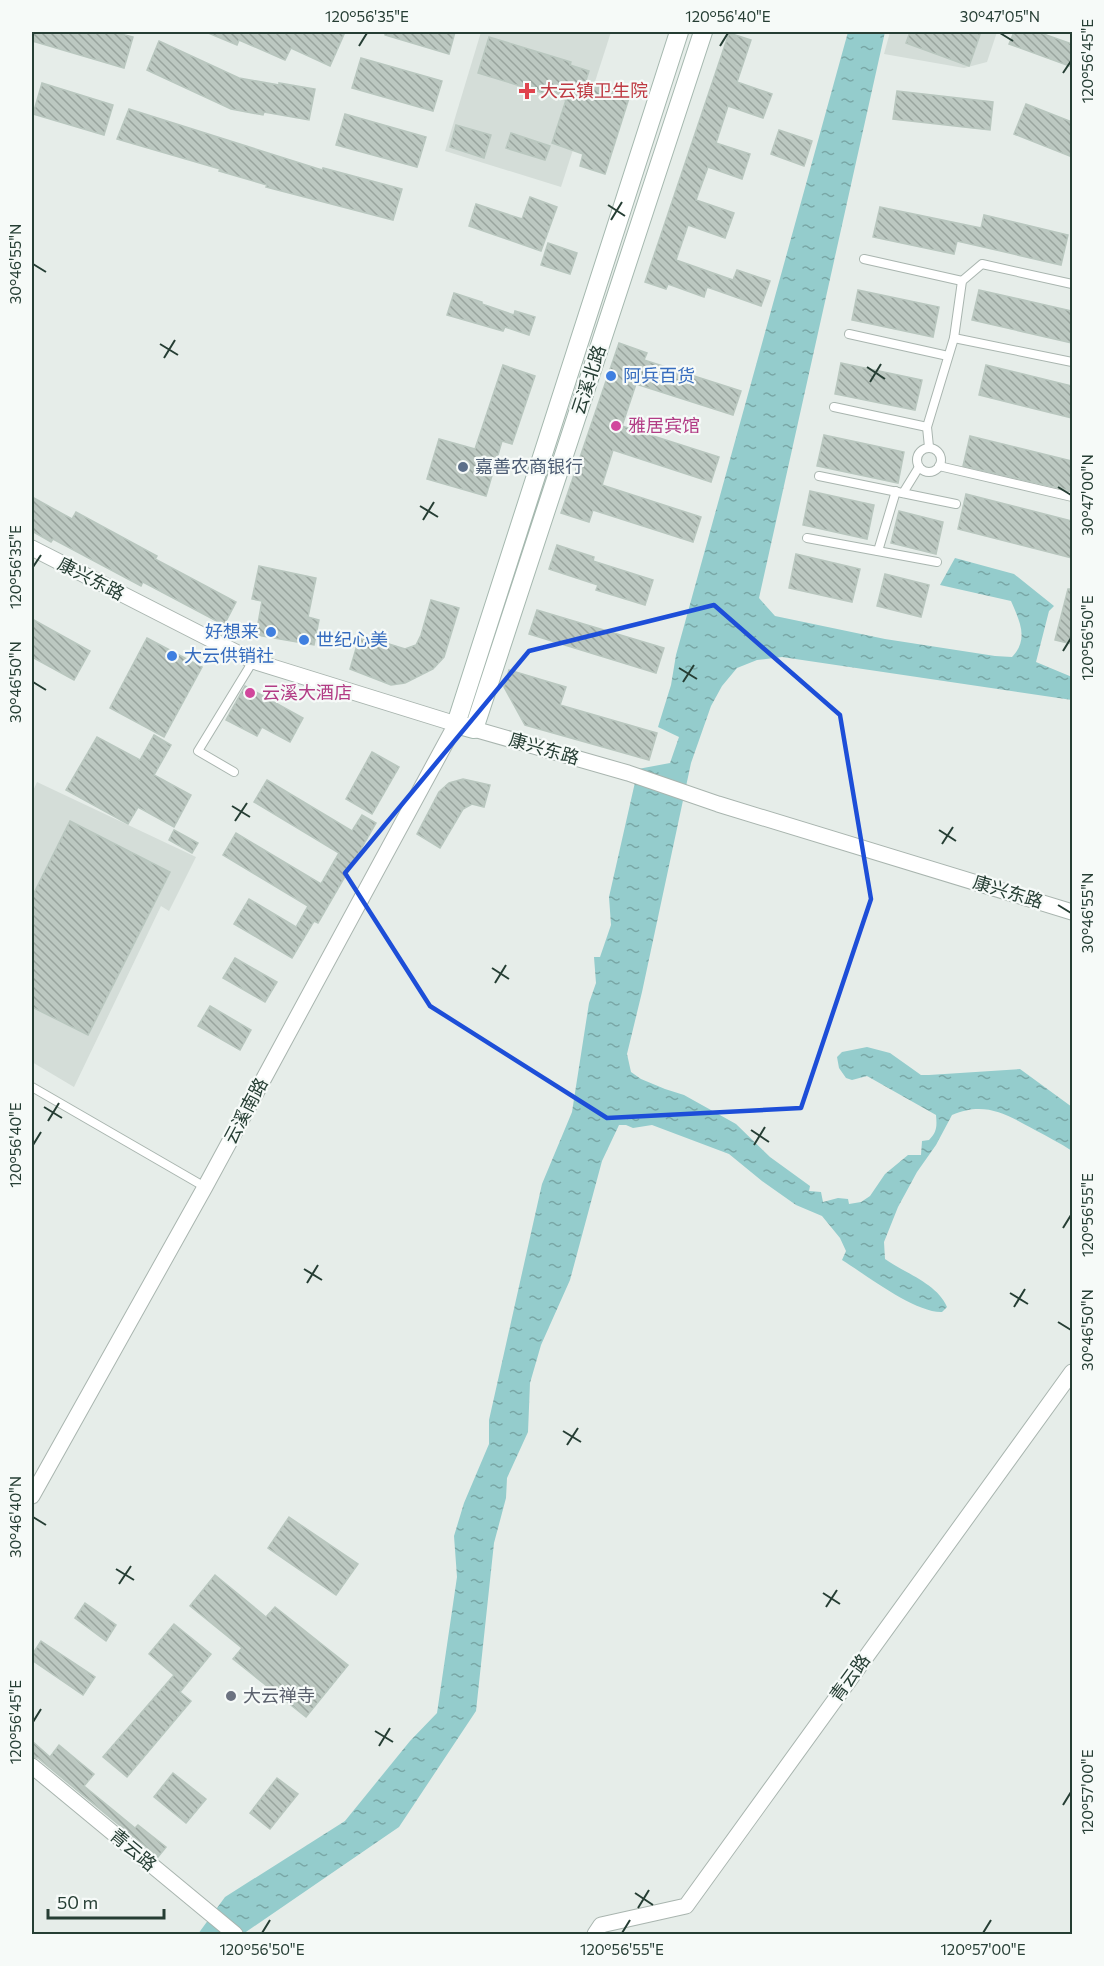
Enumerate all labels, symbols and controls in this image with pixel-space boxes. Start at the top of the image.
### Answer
text: 120°56'35"E [325,7,409,25]
text: 120°56'40"E [685,7,771,25]
text: 30°47'05"N [960,7,1040,25]
text: 120°56'45"E [1078,19,1096,103]
place label: 大云镇卫生院 [540,79,648,101]
marker: 大云镇卫生院 [518,82,536,100]
text: 30°46'55"N [6,224,24,304]
street label: 云溪北路 [566,342,610,417]
place label: 阿兵百货 [623,364,695,386]
marker: 阿兵百货 [604,369,618,383]
place label: 雅居宾馆 [628,414,700,436]
marker: 雅居宾馆 [609,419,623,433]
text: 30°47'00"N [1078,454,1096,536]
place label: 嘉善农商银行 [475,455,583,477]
marker: 嘉善农商银行 [456,460,470,474]
text: 120°56'35"E [6,525,24,609]
street label: 康兴东路 [54,552,129,604]
text: 120°56'50"E [1078,595,1096,681]
place label: 好想来 [205,620,259,642]
marker: 好想来 [264,625,278,639]
place label: 世纪心美 [316,628,388,650]
marker: 世纪心美 [297,633,311,647]
text: 30°46'50"N [6,641,24,723]
place label: 大云供销社 [184,644,274,666]
marker: 大云供销社 [165,649,179,663]
place label: 云溪大酒店 [262,681,352,703]
marker: 云溪大酒店 [243,686,257,700]
street label: 康兴东路 [507,728,582,769]
street label: 康兴东路 [971,870,1046,912]
text: 30°46'55"N [1078,873,1096,953]
street label: 云溪南路 [219,1074,272,1147]
text: 120°56'40"E [6,1102,24,1188]
text: 120°56'55"E [1078,1173,1096,1257]
text: 30°46'50"N [1078,1289,1096,1371]
text: 30°46'40"N [6,1476,24,1558]
street label: 青云路 [824,1649,874,1706]
text: 120°56'45"E [6,1680,24,1764]
place label: 大云禅寺 [243,1684,315,1706]
marker: 大云禅寺 [224,1689,238,1703]
text: 120°57'00"E [1078,1749,1096,1835]
street label: 青云路 [106,1823,161,1875]
scale bar [48,1882,164,1920]
text: 50 m [57,1891,98,1913]
text: 120°56'50"E [219,1940,305,1958]
text: 120°56'55"E [580,1940,664,1958]
text: 120°57'00"E [940,1940,1026,1958]

